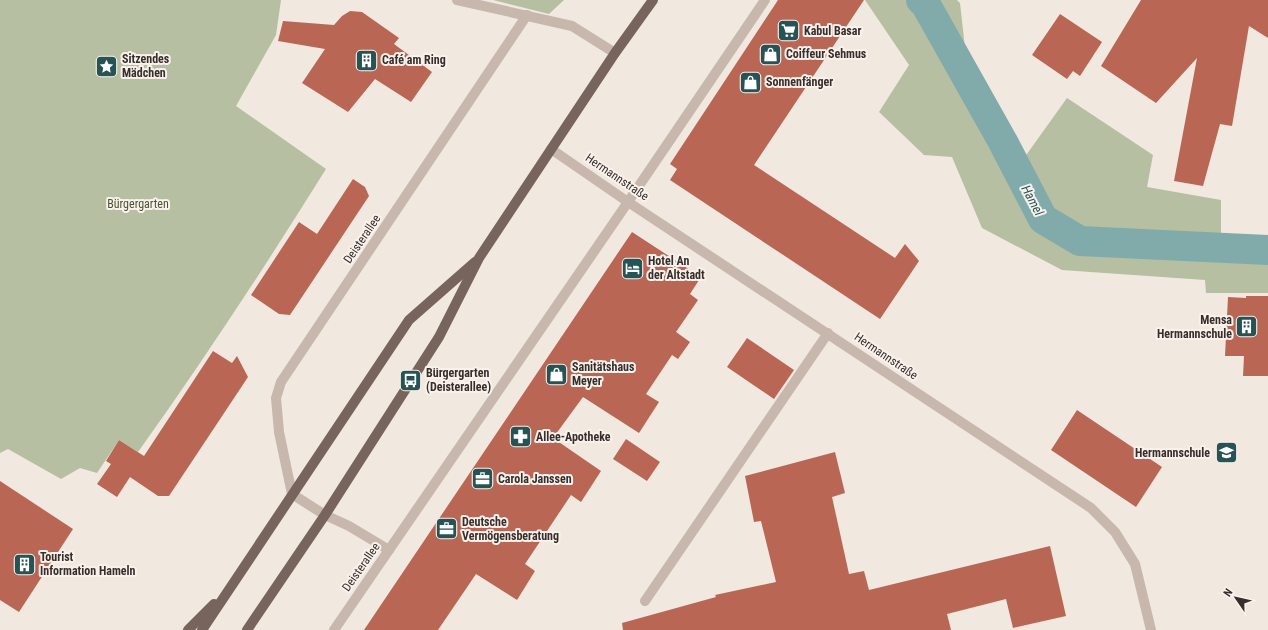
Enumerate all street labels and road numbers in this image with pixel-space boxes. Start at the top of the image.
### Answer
street label: Hermannstraße [583,151,652,203]
street label: Deisterallee [341,212,384,266]
street label: Hermannstraße [852,330,921,382]
street label: Deisterallee [339,540,383,594]

